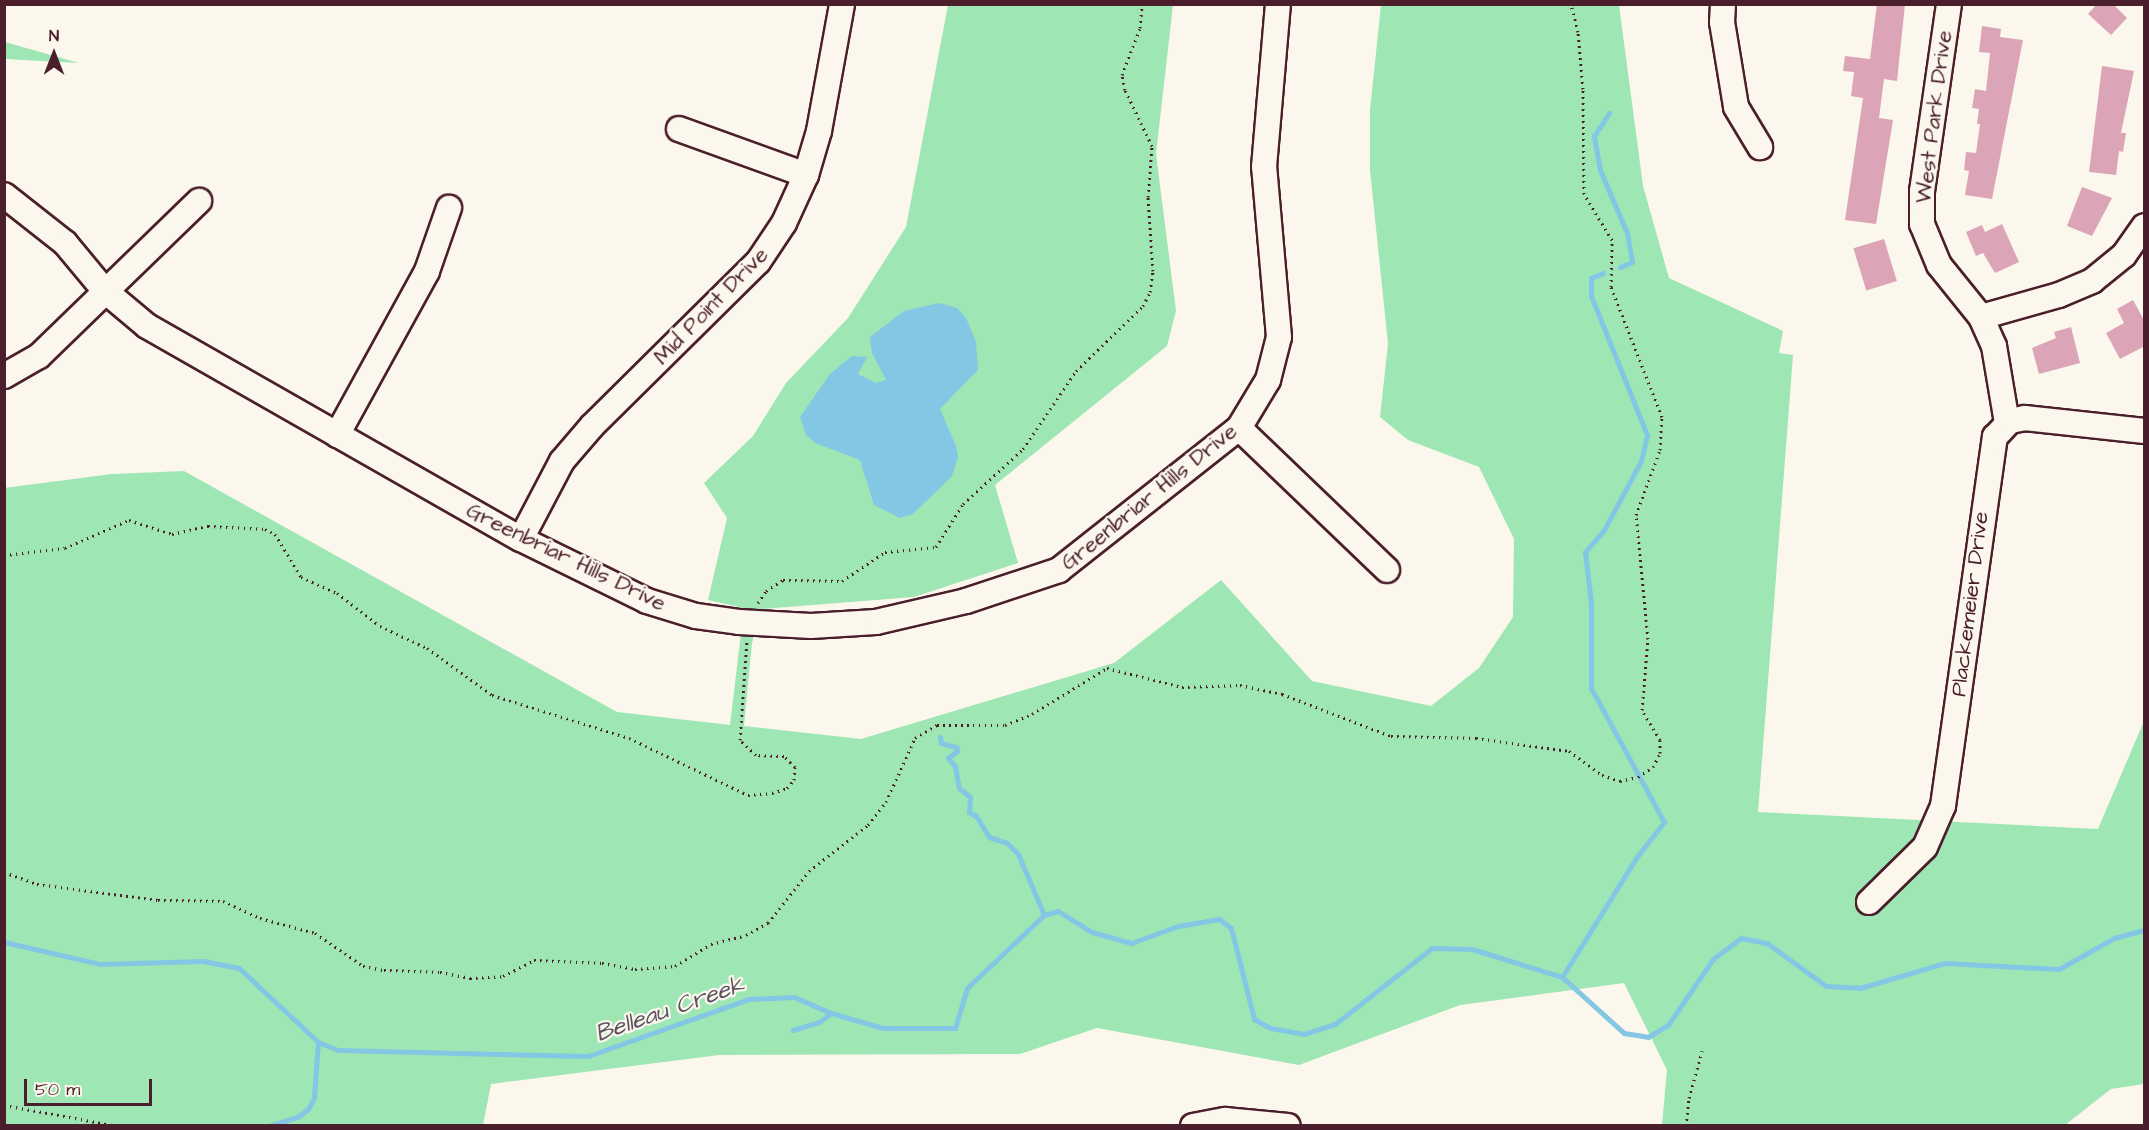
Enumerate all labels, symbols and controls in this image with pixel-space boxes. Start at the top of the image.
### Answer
north arrow [24,24,84,84]
text: N [49,25,59,47]
street label: West Park Drive [1910,29,1958,205]
street label: Mid Point Drive [648,242,774,370]
street label: Greenbriar Hills Drive [1056,418,1242,576]
street label: Greenbriar Hills Drive [462,497,670,617]
street label: Plackemeier Drive [1946,510,1994,698]
water label: Belleau Creek [592,971,748,1049]
scale bar [27,1067,154,1105]
text: 50 m [35,1077,80,1102]

